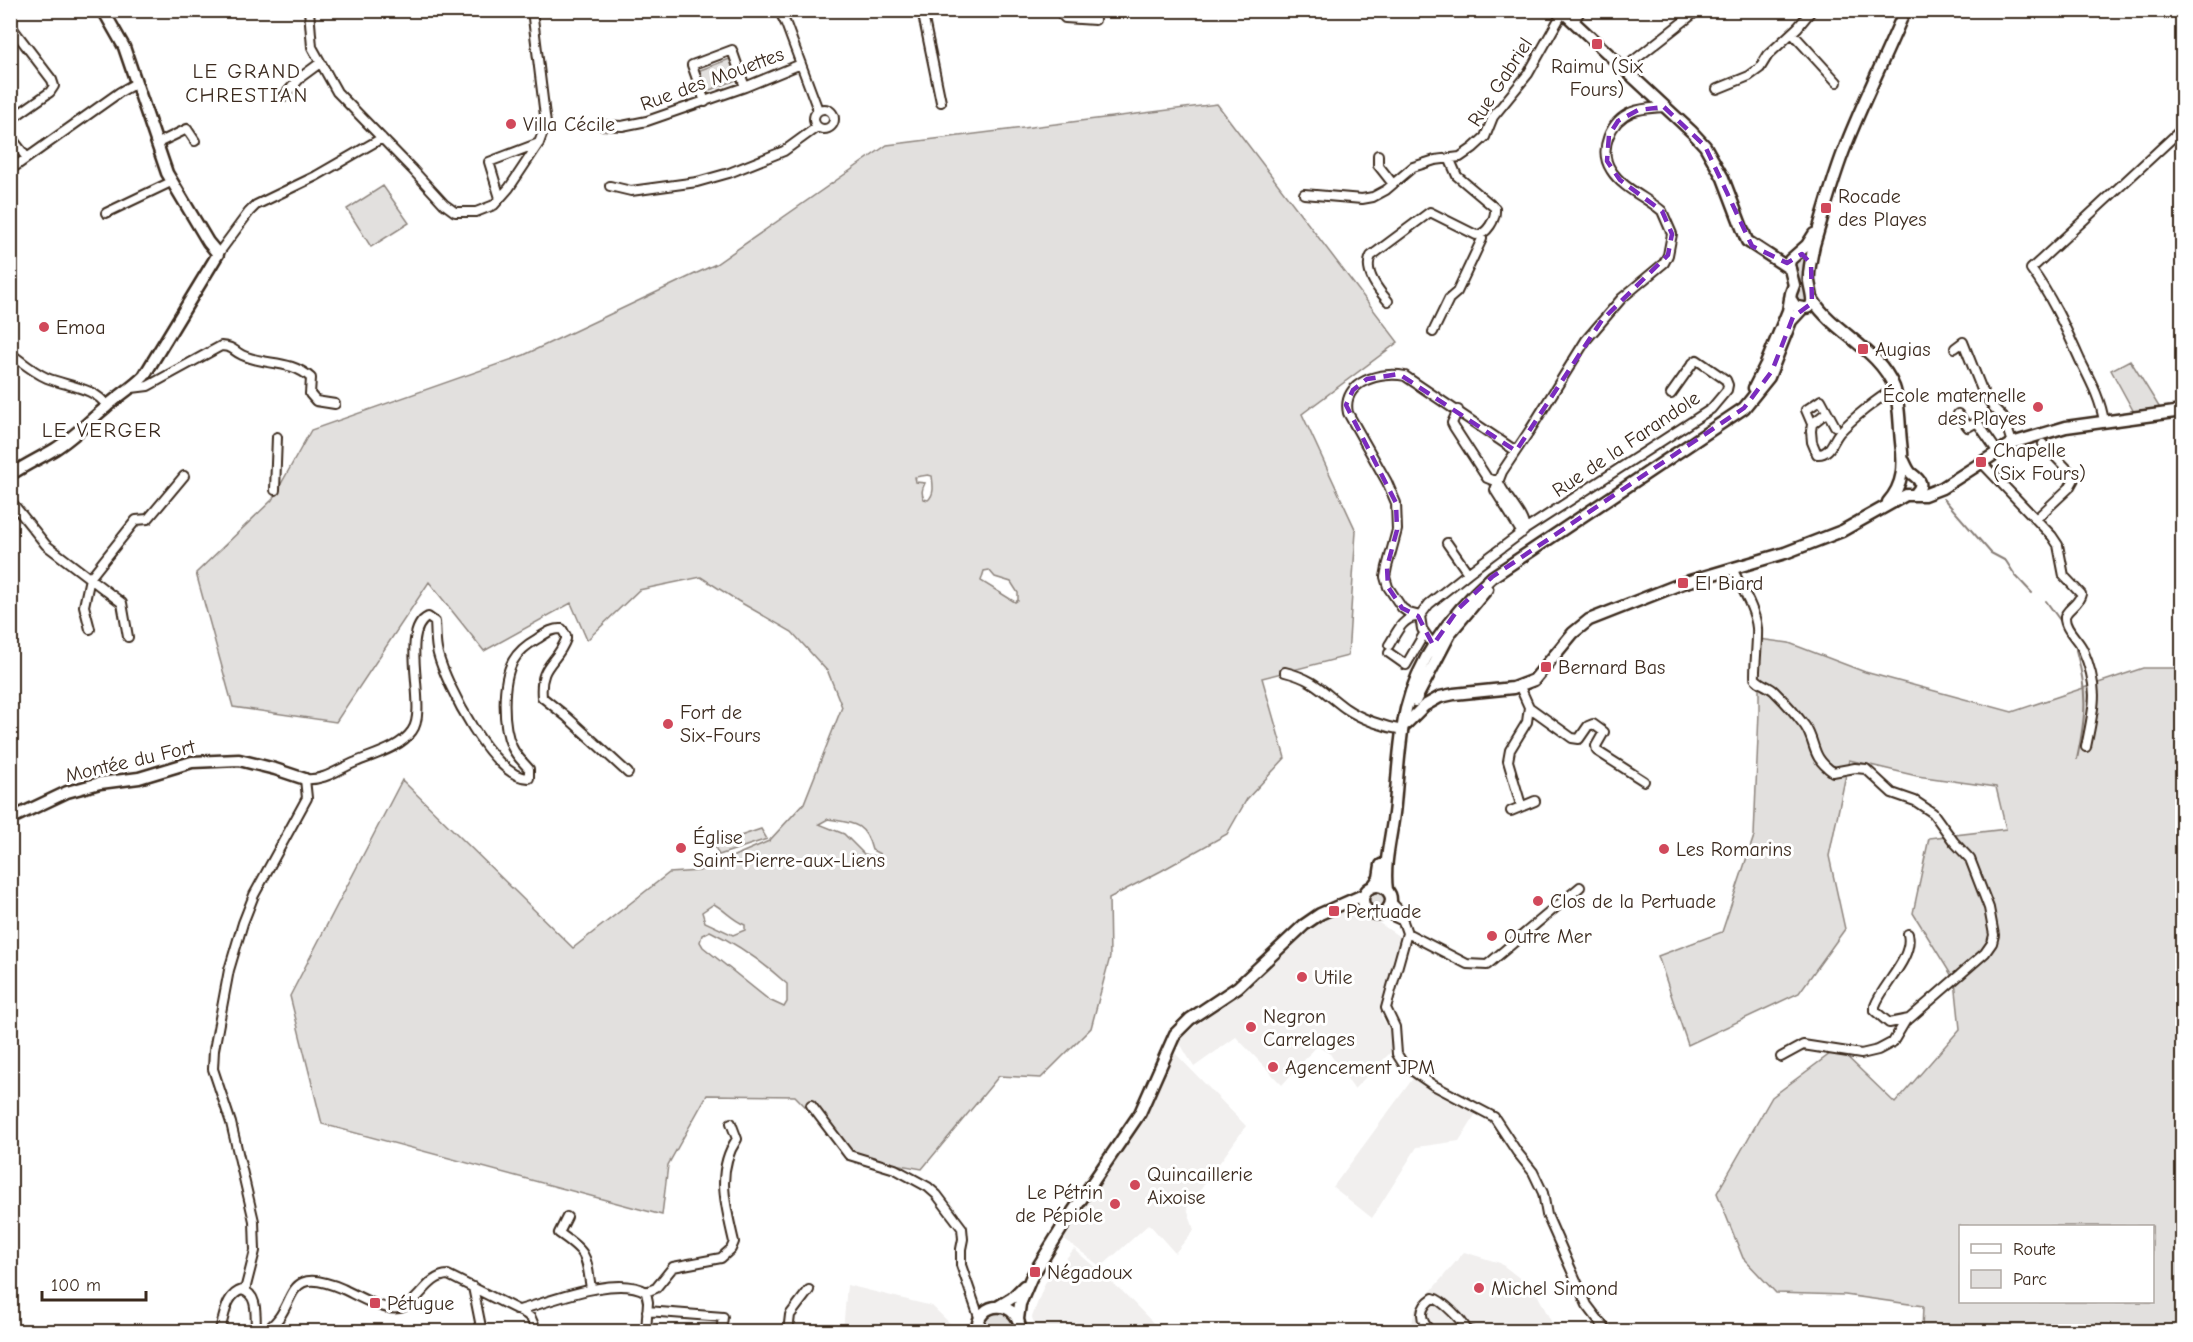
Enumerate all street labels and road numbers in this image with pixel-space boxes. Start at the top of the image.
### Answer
street label: Rue Gabriel [1463,33,1537,131]
street label: Rue des Mouettes [637,42,787,116]
street label: Rue de la Farandole [1548,386,1704,502]
street label: Montée du Fort [63,735,198,787]

